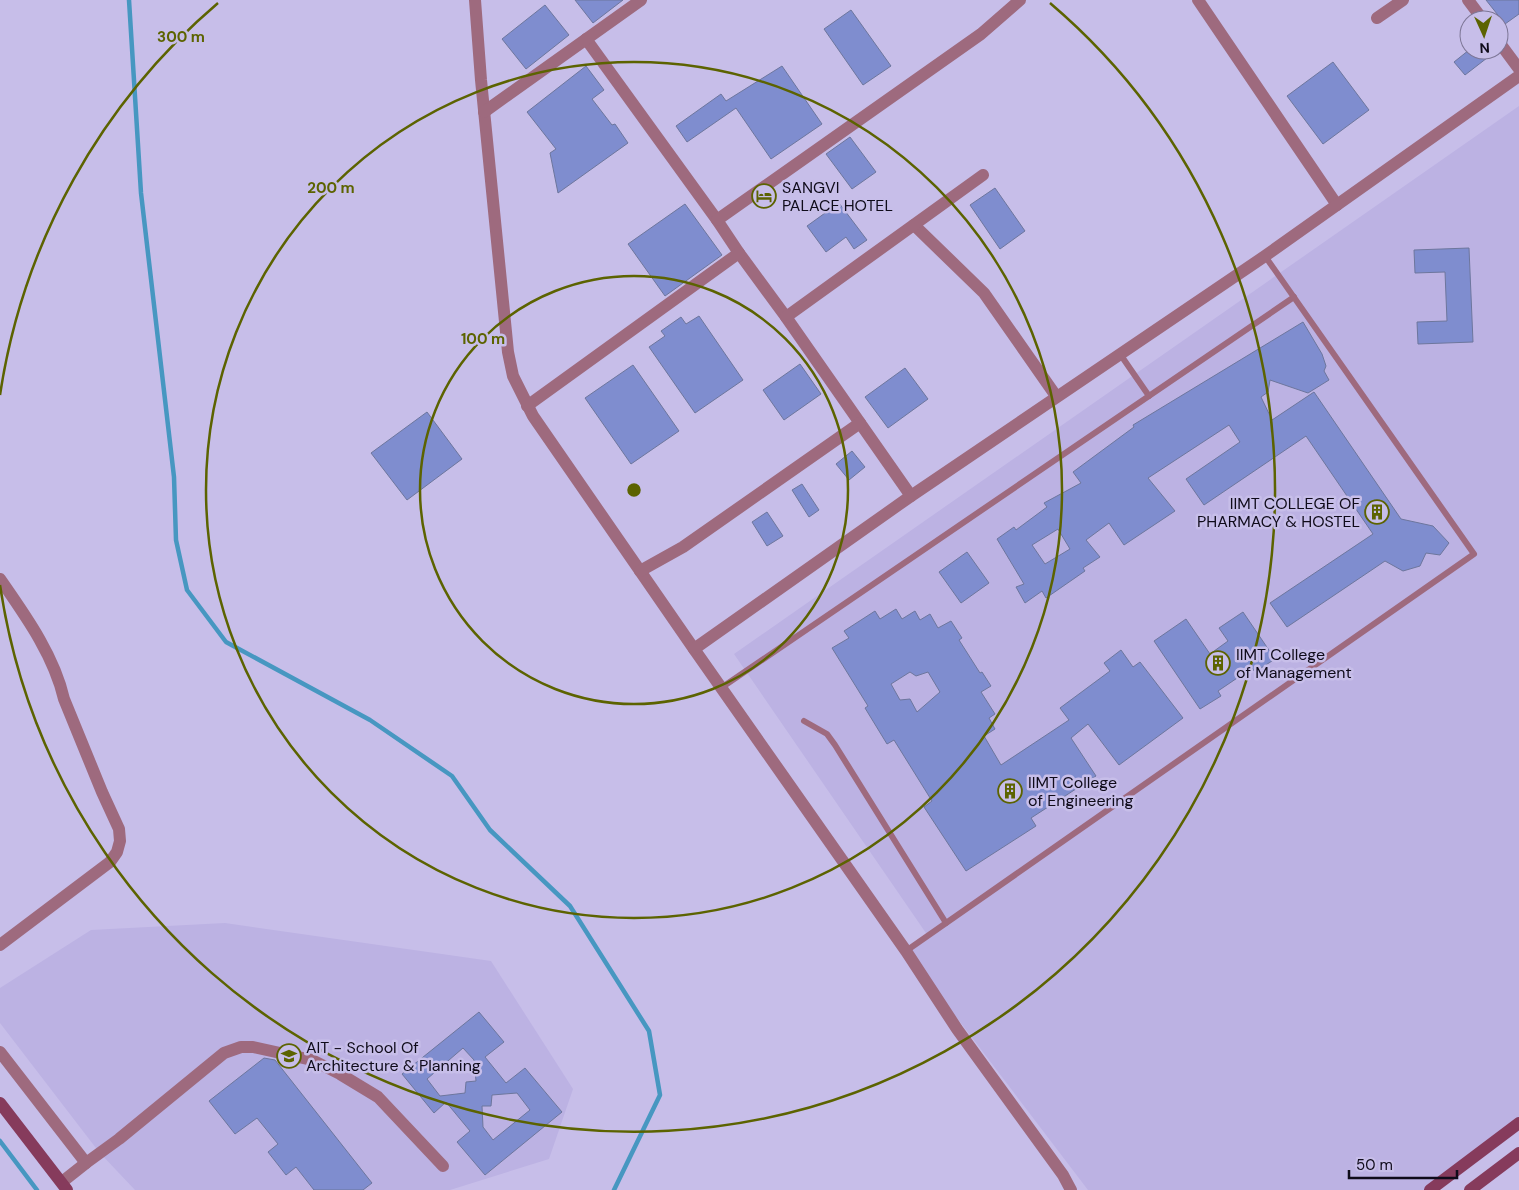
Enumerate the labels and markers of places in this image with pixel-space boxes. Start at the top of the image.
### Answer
place label: SANGVI PALACE HOTEL [782,177,893,216]
hotel icon: SANGVI PALACE HOTEL [751,183,777,209]
centre of rings [625,481,643,499]
place label: IIMT COLLEGE OF PHARMACY & HOSTEL [1197,493,1360,532]
building icon: IIMT COLLEGE OF PHARMACY & HOSTEL [1364,499,1390,525]
place label: IIMT College of Management [1236,644,1352,683]
building icon: IIMT College of Management [1205,650,1231,676]
place label: IIMT College of Engineering [1028,772,1133,811]
building icon: IIMT College of Engineering [997,778,1023,804]
place label: AIT - School Of Architecture & Planning [306,1037,481,1076]
school or university icon: AIT - School Of Architecture & Planning [276,1043,302,1069]

